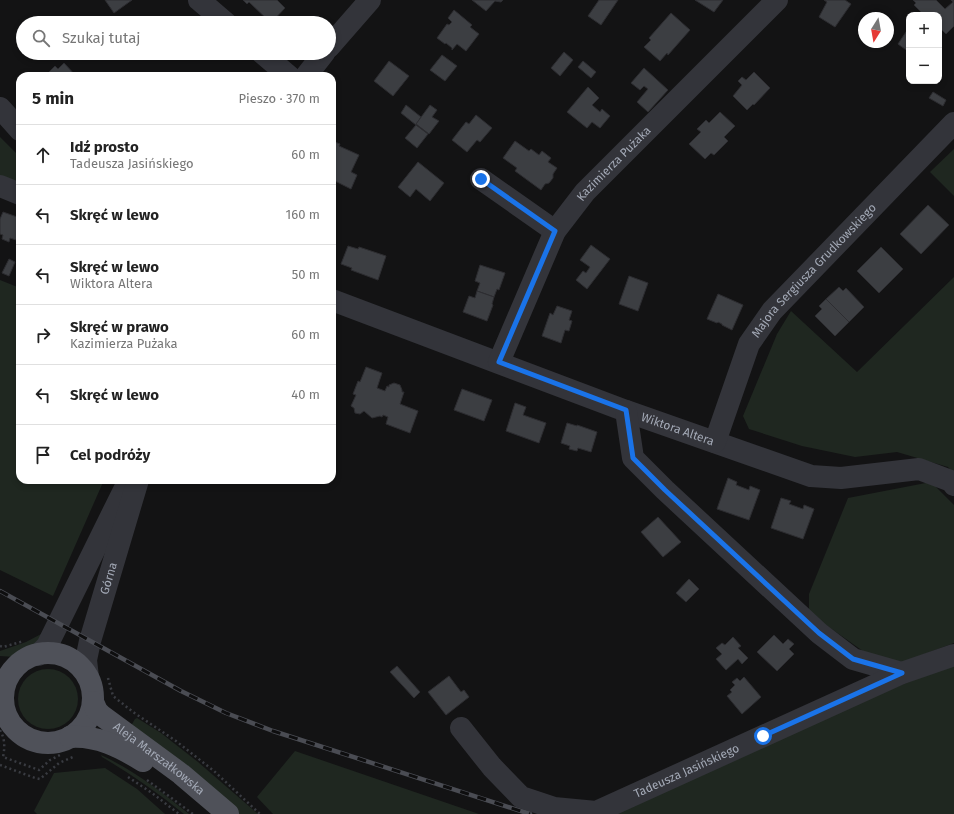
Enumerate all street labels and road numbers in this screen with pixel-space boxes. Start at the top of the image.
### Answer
street label: Kazimierza Pużaka [574,123,654,204]
street label: Majora Sergiusza Grudkowskiego [749,201,879,340]
street label: Wiktora Altera [639,410,716,448]
street label: Górna [97,561,120,596]
street label: Aleja Marszałkowska [111,719,207,798]
street label: Tadeusza Jasińskiego [632,741,741,801]

